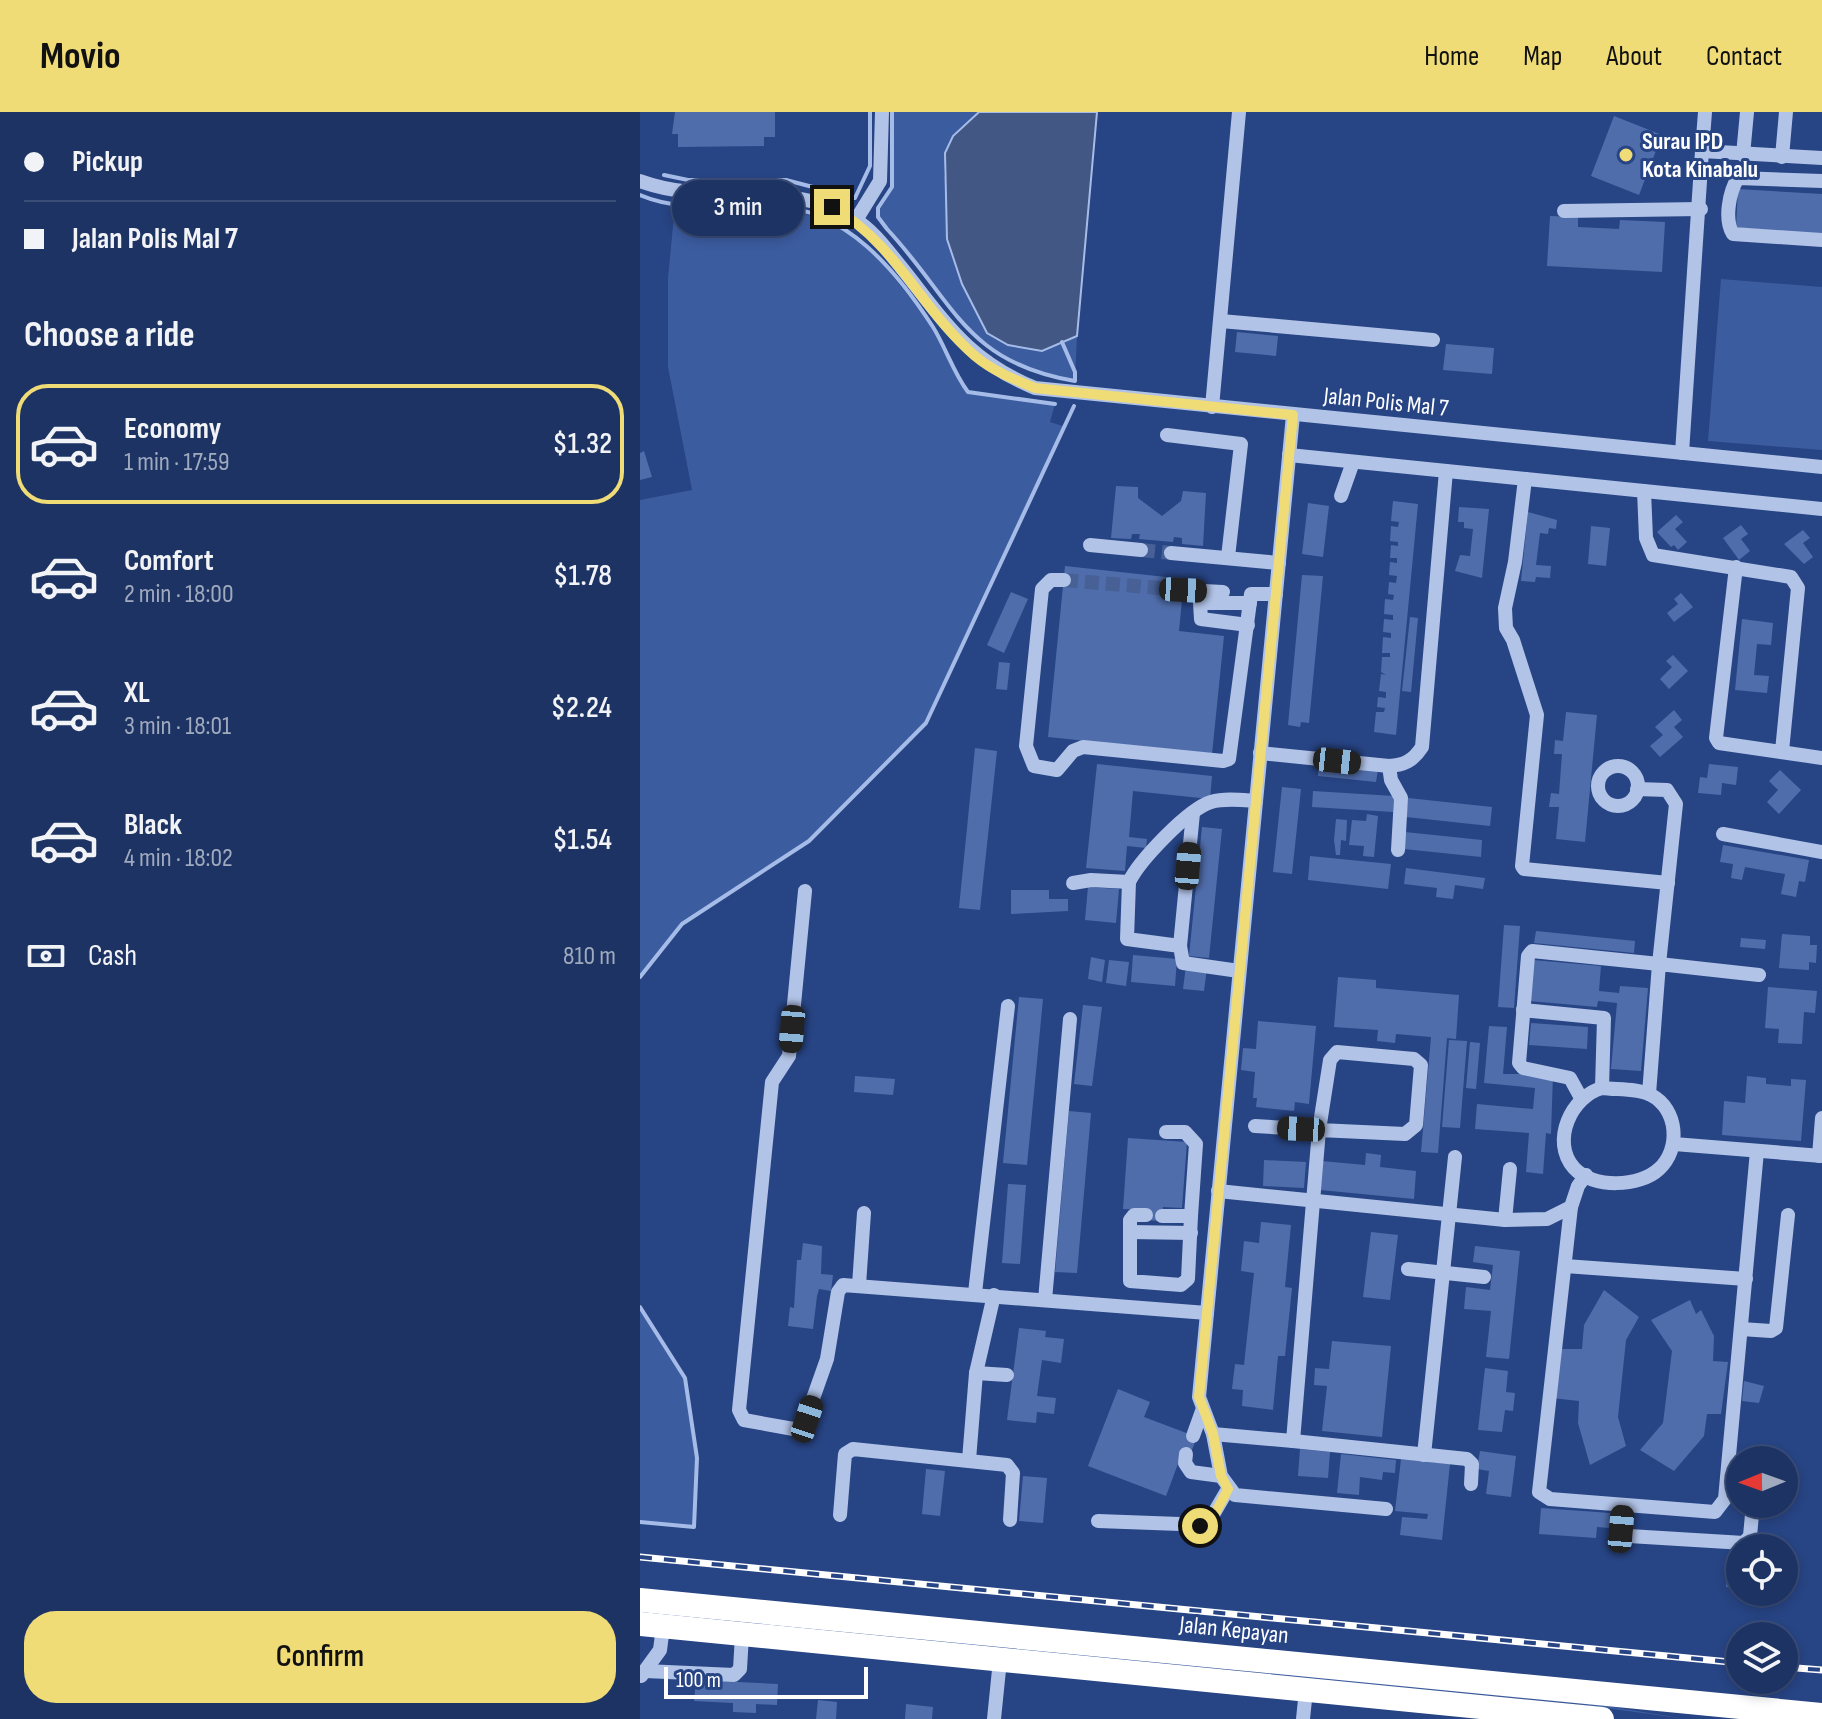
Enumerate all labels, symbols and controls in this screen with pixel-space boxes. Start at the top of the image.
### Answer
text: Movio [40,34,120,79]
text: Home [1424,40,1479,73]
text: Map [1523,40,1562,73]
text: About [1606,40,1662,73]
text: Contact [1706,40,1782,73]
place label: Surau IPD Kota Kinabalu [1642,127,1758,184]
text: Pickup [72,144,143,180]
marker: Surau IPD Kota Kinabalu [1617,146,1635,164]
callout: 3 min [672,179,804,235]
route end [814,189,850,225]
text: 3 min [714,192,762,223]
text: Jalan Polis Mal 7 [72,221,238,257]
text: Choose a ride [24,314,195,357]
street label: Jalan Polis Mal 7 [1321,381,1450,423]
icon: car [28,408,100,480]
text: Economy [124,411,221,447]
text: $1.32 [553,426,612,462]
text: 1 min · 17:59 [124,447,229,478]
icon: car [28,540,100,612]
text: Comfort [124,543,214,579]
text: $1.78 [553,558,612,594]
car [1158,577,1208,603]
text: 2 min · 18:00 [124,579,234,610]
icon: car [28,672,100,744]
text: XL [124,675,150,711]
text: $2.24 [551,690,612,726]
text: 3 min · 18:01 [124,711,231,742]
car [1312,747,1362,775]
icon: car [28,804,100,876]
text: Black [124,807,182,843]
text: $1.54 [552,822,612,858]
car [1174,841,1202,891]
text: 4 min · 18:02 [124,843,233,874]
icon: cash [24,934,68,978]
text: Cash [88,938,137,974]
text: 810 m [563,941,616,972]
car [778,1004,806,1054]
car [1276,1116,1326,1142]
car [788,1392,826,1446]
north arrow [1726,1446,1798,1518]
map controls [1726,1446,1798,1694]
car [1607,1504,1635,1554]
route start [1182,1508,1218,1544]
button: locate [1726,1534,1798,1606]
street label: Jalan Kepayan [1177,1610,1290,1650]
button: Confirm [24,1611,616,1703]
button: layers [1726,1622,1798,1694]
scale bar [664,1663,868,1699]
text: 100 m [676,1667,721,1694]

